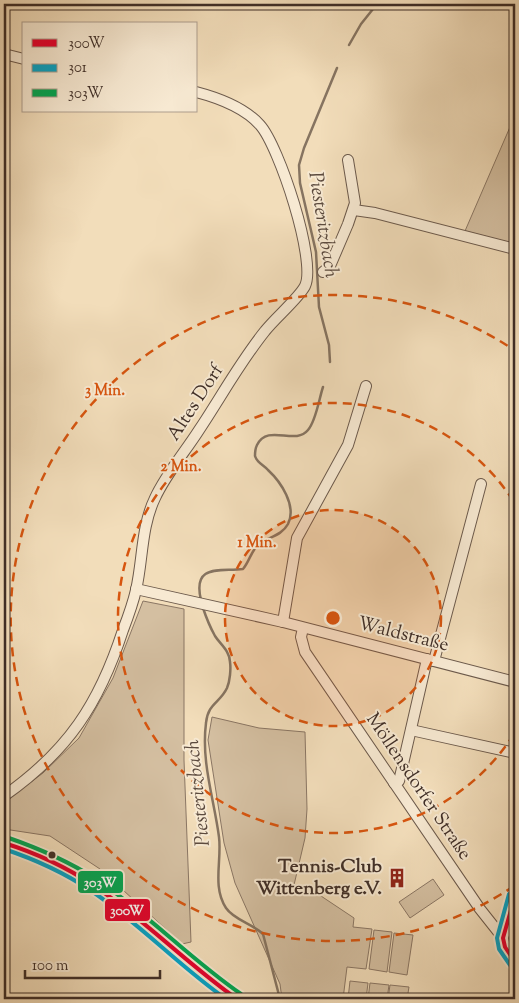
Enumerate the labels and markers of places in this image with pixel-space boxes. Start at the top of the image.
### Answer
centre of rings [324,609,342,627]
unlabelled marker [47,850,57,860]
place label: Tennis-Club Wittenberg e.V. [256,854,383,903]
building icon: Tennis-Club Wittenberg e.V. [386,867,408,889]

